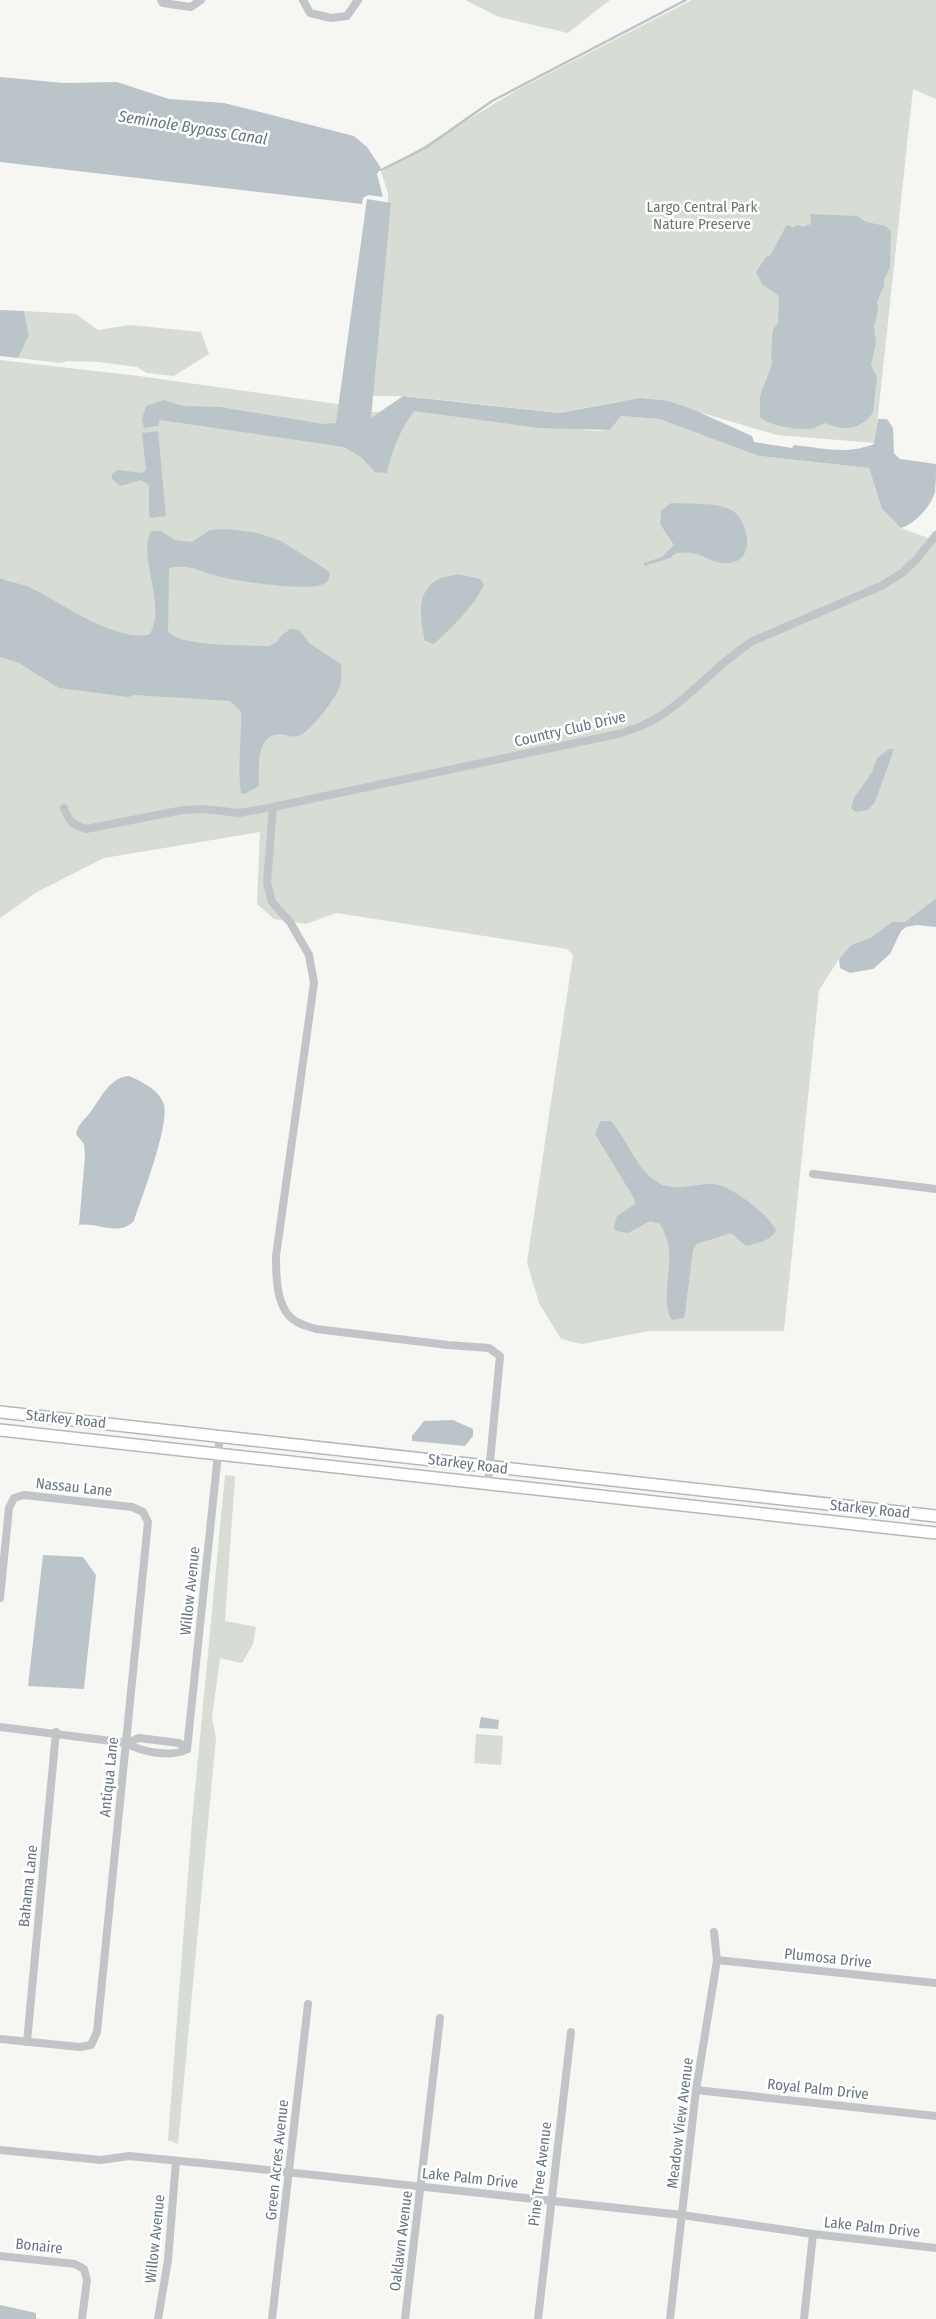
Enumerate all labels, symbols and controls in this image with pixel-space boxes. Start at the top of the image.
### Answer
water label: Seminole Bypass Canal [116,106,269,149]
park label: Largo Central Park Nature Preserve [647,198,757,233]
street label: Country Club Drive [513,707,627,751]
street label: Starkey Road [25,1406,107,1432]
street label: Starkey Road [427,1450,509,1478]
street label: Nassau Lane [35,1474,113,1500]
street label: Starkey Road [829,1496,911,1522]
street label: Willow Avenue [176,1546,204,1636]
street label: Antiqua Lane [96,1736,122,1818]
street label: Bahama Lane [15,1844,41,1928]
street label: Plumosa Drive [783,1944,873,1972]
street label: Meadow View Avenue [663,2056,697,2190]
street label: Royal Palm Drive [766,2075,870,2103]
street label: Green Acres Avenue [262,2099,292,2221]
street label: Pine Tree Avenue [525,2121,555,2227]
street label: Lake Palm Drive [421,2164,519,2192]
street label: Oaklawn Avenue [386,2190,416,2292]
street label: Willow Avenue [141,2194,169,2284]
street label: Lake Palm Drive [823,2213,921,2241]
street label: Bonaire [15,2235,63,2257]

